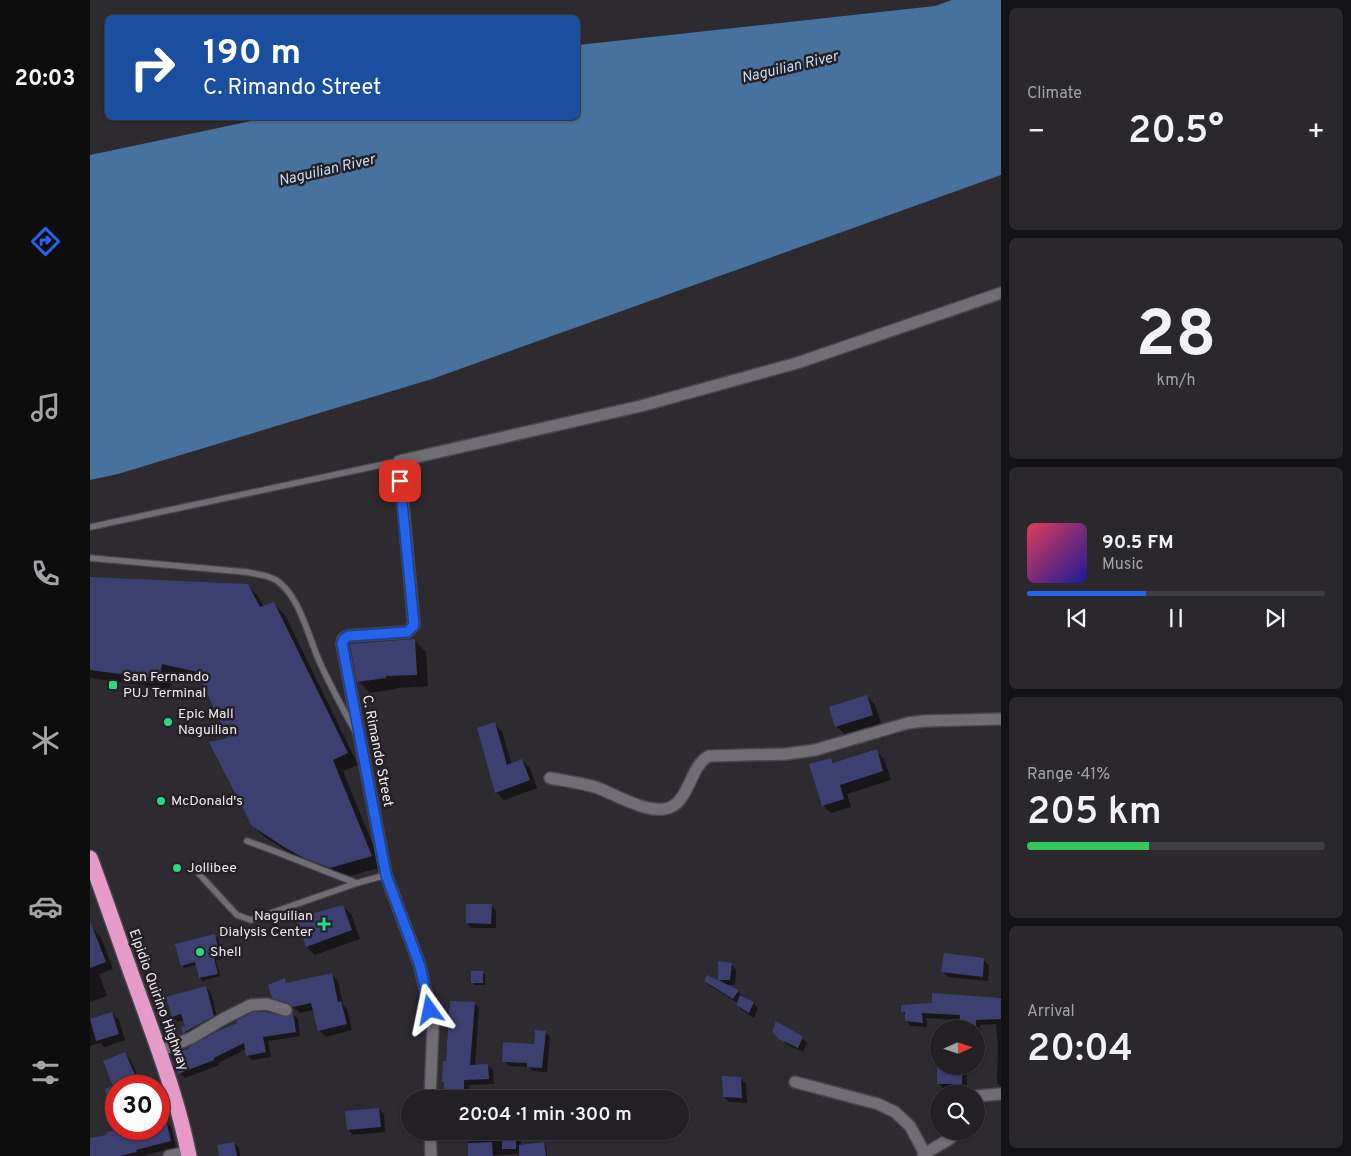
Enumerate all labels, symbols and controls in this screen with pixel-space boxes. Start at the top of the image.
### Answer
text: 190 m [203,32,301,76]
icon: right [120,35,185,100]
water label: Naguilian River [740,47,841,88]
text: 20:03 [15,66,75,93]
text: C. Rimando Street [203,75,381,102]
text: Climate [1027,84,1082,104]
text: 20.5° [1128,108,1224,157]
text: − [1027,115,1045,151]
text: + [1307,115,1325,151]
water label: Naguilian River [277,150,378,191]
icon: directions [28,224,63,259]
text: 28 [1136,297,1216,379]
text: km/h [1157,371,1195,391]
icon: music [28,390,63,425]
pin [379,460,421,502]
icon: arrive [386,467,414,495]
text: 90.5 FM [1102,531,1174,555]
text: Music [1102,555,1143,575]
icon: phone [28,556,63,591]
icon: previous [1063,604,1091,632]
icon: pause [1162,604,1190,632]
icon: next [1261,604,1289,632]
place label: San Fernando PUJ Terminal [123,669,209,702]
marker: San Fernando PUJ Terminal [107,679,119,691]
street label: C. Rimando Street [358,694,396,808]
place label: Epic Mall Naguilian [178,706,237,739]
marker: Epic Mall Naguilian [162,716,174,728]
icon: climate [28,723,63,758]
text: Range · 41% [1027,765,1110,785]
text: 205 km [1027,789,1162,838]
place label: McDonald's [171,793,243,810]
marker: McDonald's [155,795,167,807]
place label: Jollibee [187,860,237,877]
marker: Jollibee [171,862,183,874]
icon: car [28,889,63,924]
place label: Naguilian Dialysis Center [219,908,314,941]
marker: Naguilian Dialysis Center [317,917,331,931]
street label: Elpidio Quirino Highway [124,927,192,1073]
place label: Shell [210,944,241,961]
marker: Shell [194,946,206,958]
position arrow [403,983,455,1035]
text: Arrival [1027,1002,1075,1022]
north arrow [930,1020,985,1075]
map controls [930,1020,985,1140]
text: 20:04 [1027,1026,1133,1075]
icon: filters [28,1055,63,1090]
speed limit sign: 30 [105,1075,170,1140]
button: search [930,1085,985,1140]
text: 20:04 · 1 min · 300 m [458,1103,632,1127]

